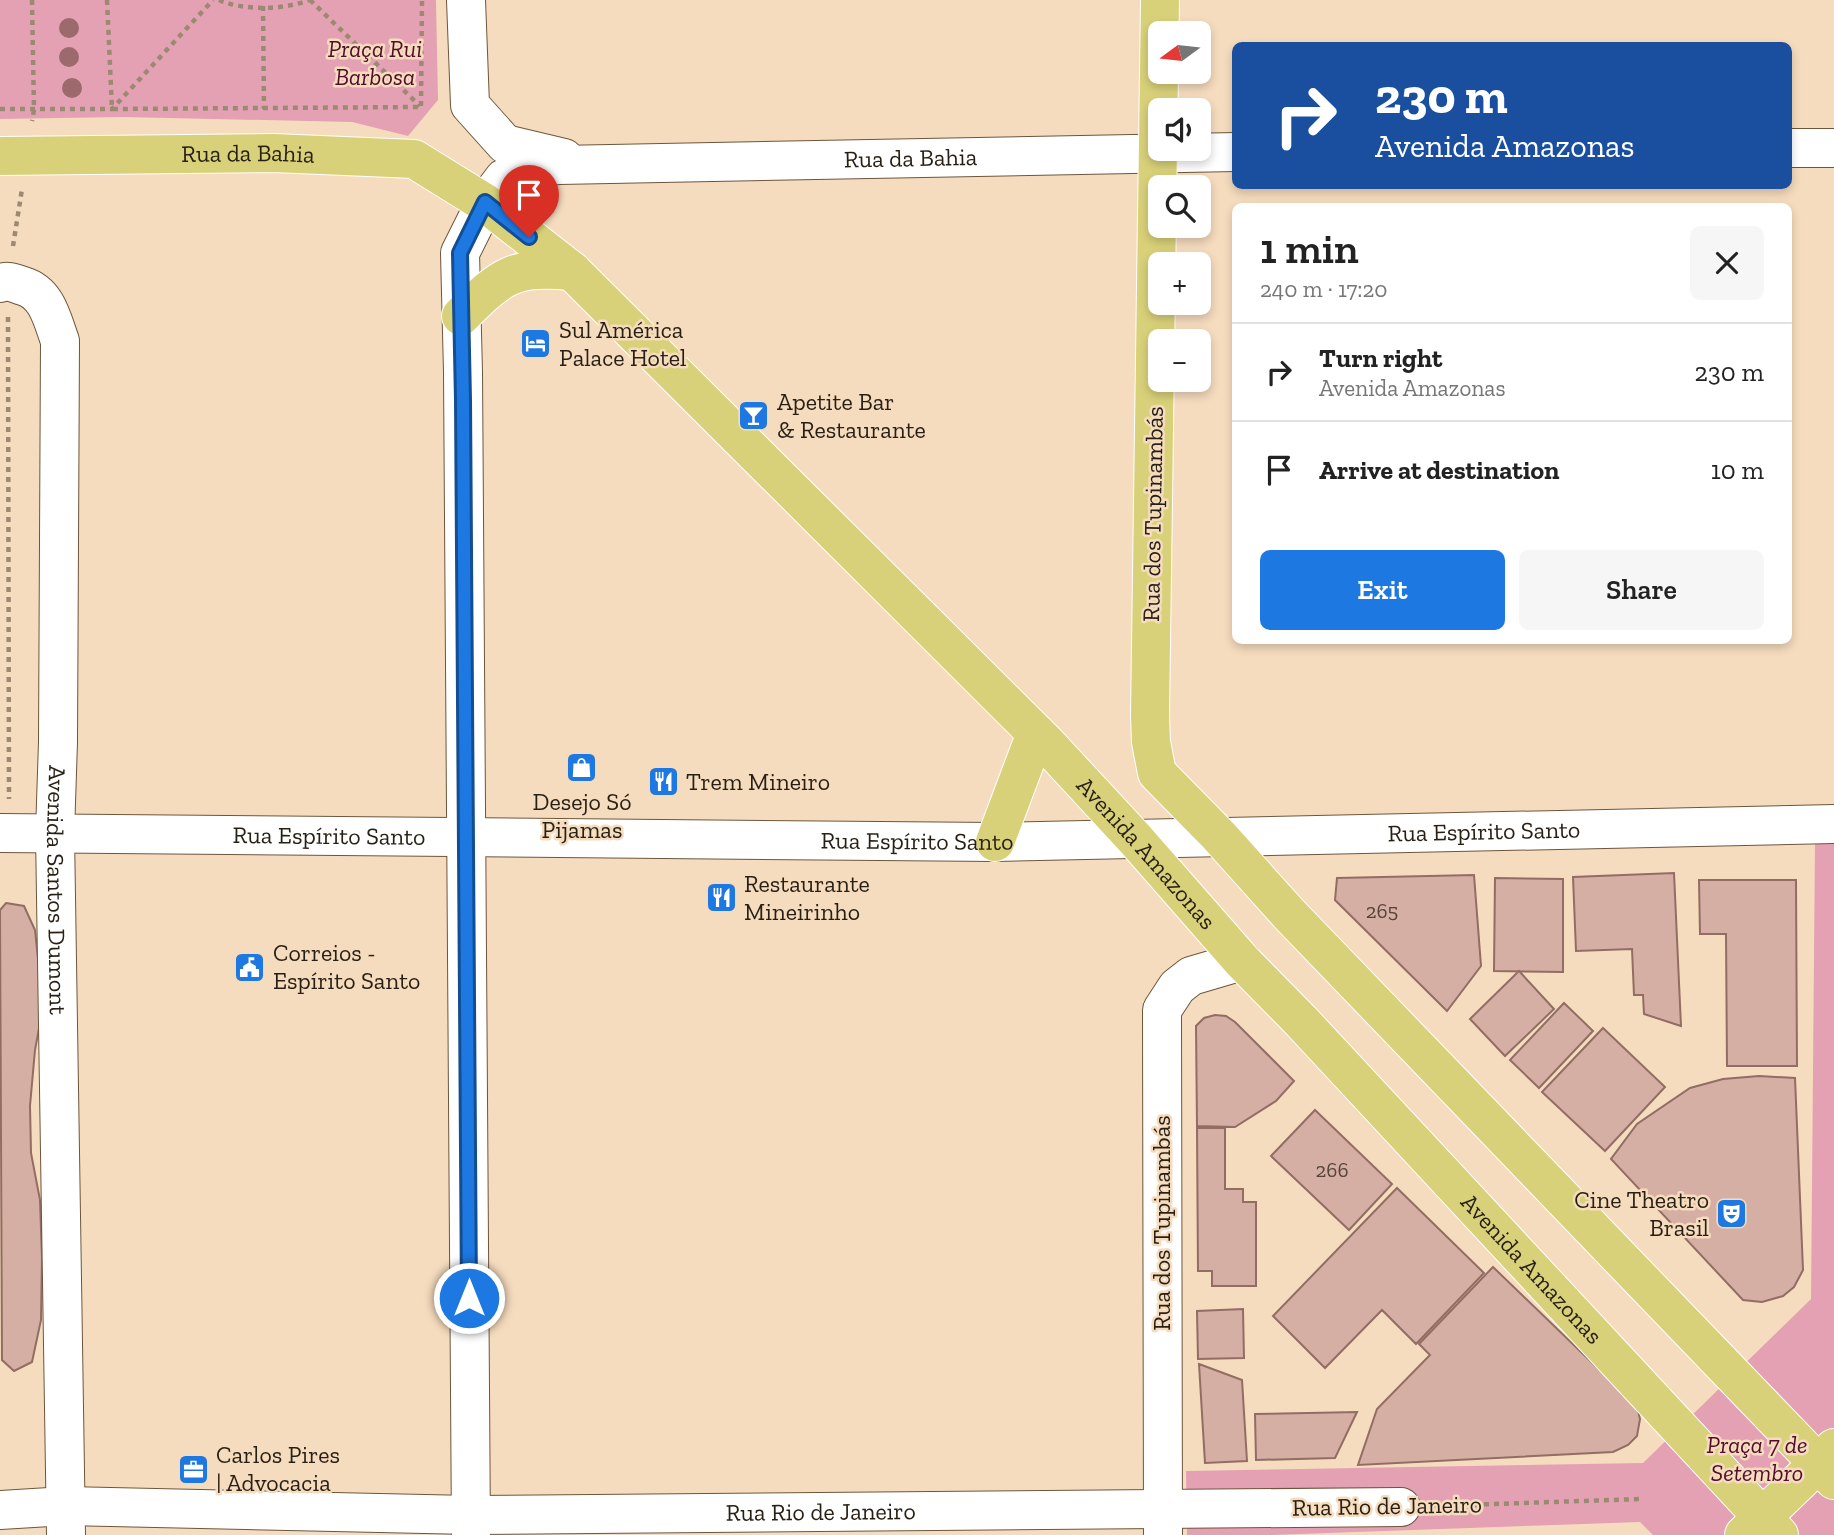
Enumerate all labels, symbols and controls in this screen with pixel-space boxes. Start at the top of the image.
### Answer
north arrow [1148,21,1211,84]
map controls [1148,21,1211,392]
park label: Praça Rui Barbosa [328,34,422,91]
text: 230 m [1375,67,1508,126]
icon: right [1260,70,1351,161]
button: sound [1148,98,1211,161]
text: Avenida Amazonas [1375,127,1635,165]
street label: Rua da Bahia [181,138,316,169]
street label: Rua da Bahia [844,142,978,174]
pin [499,165,559,237]
button: search [1148,175,1211,238]
icon: arrive [510,176,548,214]
text: 1 min [1260,223,1359,274]
button: close [1690,226,1764,300]
button: + [1148,252,1211,315]
text: 240 m · 17:20 [1260,275,1388,303]
place label: Sul América Palace Hotel [559,315,686,372]
hotel icon: Sul América Palace Hotel [519,327,553,361]
button: − [1148,329,1211,392]
text: Turn right [1319,342,1442,374]
icon: right [1260,353,1298,391]
text: 230 m [1695,356,1764,388]
text: Avenida Amazonas [1319,374,1506,402]
place label: Apetite Bar & Restaurante [777,387,926,444]
bar icon: Apetite Bar & Restaurante [737,399,771,433]
street label: Rua dos Tupinambás [1136,406,1169,622]
icon: arrive [1260,451,1298,489]
text: Arrive at destination [1319,454,1559,486]
text: 10 m [1711,454,1764,486]
button: Exit [1260,550,1505,630]
button: Share [1519,550,1764,630]
shop icon: Desejo Só Pijamas [565,751,599,785]
street label: Avenida Santos Dumont [41,765,73,1015]
restaurant icon: Trem Mineiro [646,765,680,799]
place label: Trem Mineiro [686,767,830,796]
street label: Avenida Amazonas [1071,771,1222,935]
place label: Desejo Só Pijamas [533,787,631,844]
street label: Rua Espírito Santo [1387,814,1581,848]
street label: Rua Espírito Santo [232,820,426,851]
street label: Rua Espírito Santo [820,825,1014,856]
place label: Restaurante Mineirinho [744,869,870,926]
restaurant icon: Restaurante Mineirinho [704,881,738,915]
house number: 265 [1366,898,1398,923]
place label: Correios - Espírito Santo [273,938,420,995]
public building icon: Correios - Espírito Santo [233,950,267,984]
street label: Rua dos Tupinambás [1147,1115,1176,1331]
house number: 266 [1315,1157,1349,1182]
place label: Cine Theatro Brasil [1574,1185,1709,1242]
street label: Avenida Amazonas [1455,1187,1609,1350]
theatre icon: Cine Theatro Brasil [1715,1197,1749,1231]
position arrow [432,1261,506,1335]
park label: Praça 7 de Setembro [1707,1430,1807,1487]
place label: Carlos Pires | Advocacia [216,1440,340,1497]
office icon: Carlos Pires | Advocacia [176,1452,210,1486]
street label: Rua Rio de Janeiro [1292,1489,1482,1522]
street label: Rua Rio de Janeiro [726,1496,916,1527]

